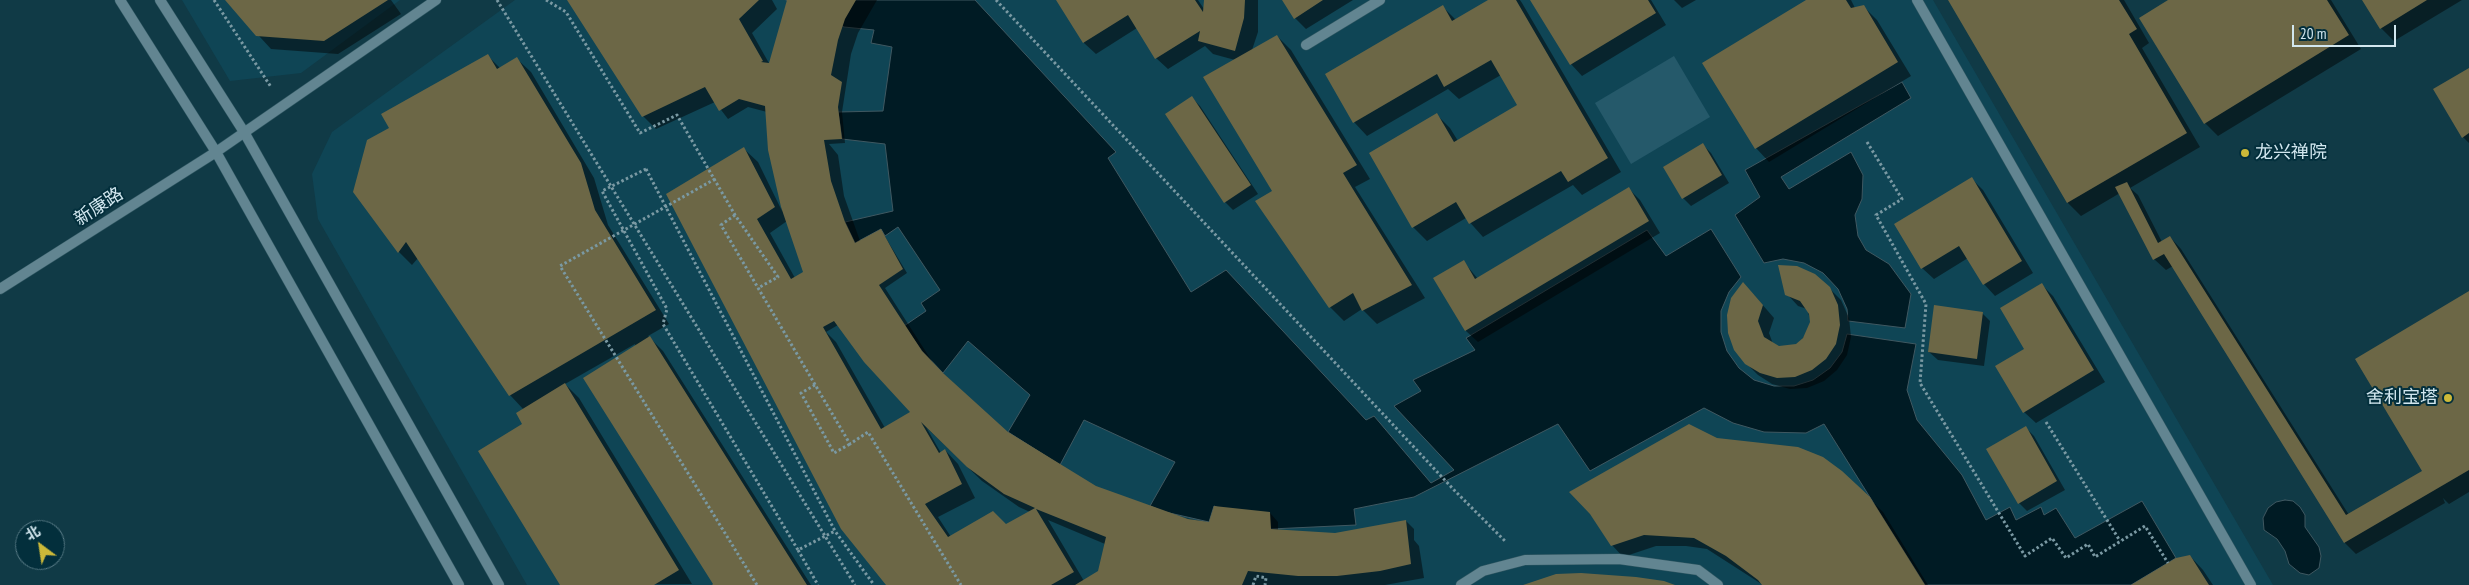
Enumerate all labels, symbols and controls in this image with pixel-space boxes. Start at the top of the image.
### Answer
scale bar [2294,15,2398,47]
text: 20 m [2300,24,2326,43]
place label: 龙兴禅院 [2255,142,2327,164]
marker: 龙兴禅院 [2239,147,2251,159]
street label: 新康路 [70,183,128,231]
place label: 舍利宝塔 [2366,387,2438,409]
marker: 舍利宝塔 [2442,392,2454,404]
north arrow [15,520,65,570]
text: 北 [22,522,43,544]

